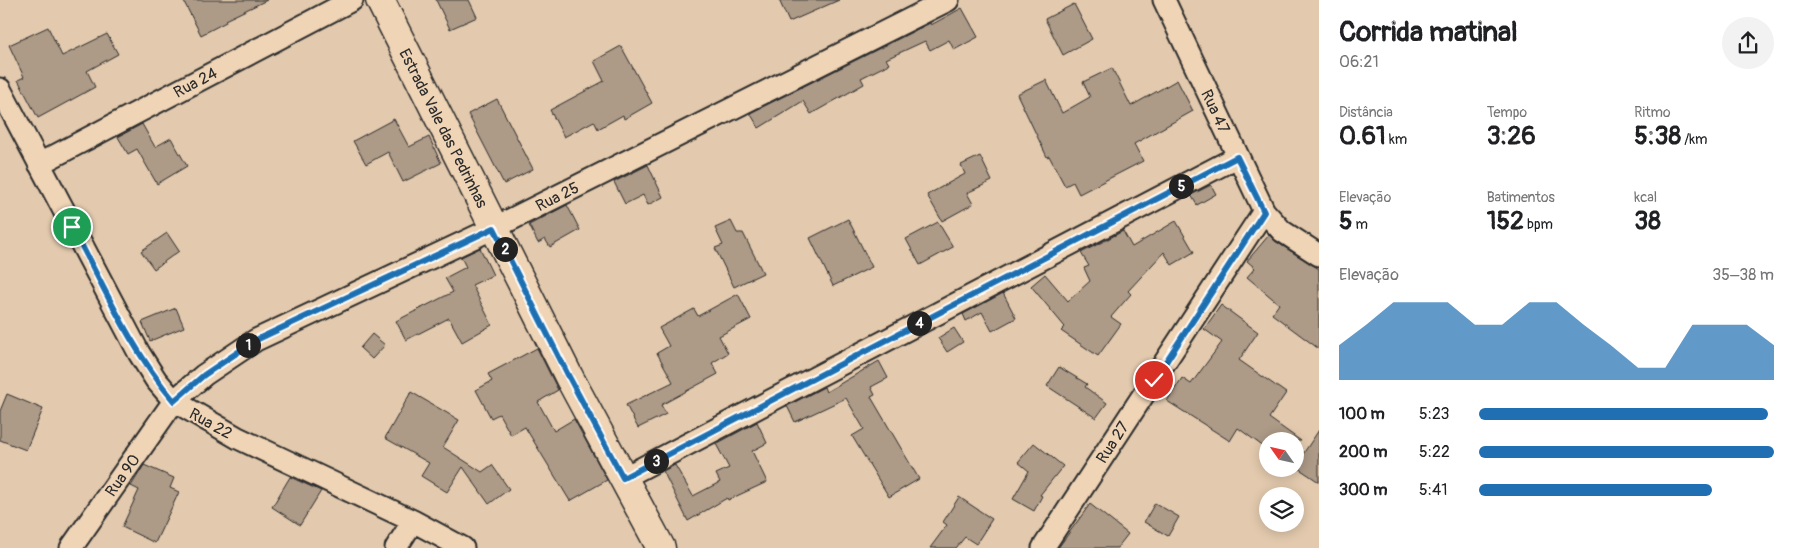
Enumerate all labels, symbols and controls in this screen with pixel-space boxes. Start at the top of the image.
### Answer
text: Corrida matinal [1339,15,1518,50]
button: share [1722,17,1774,69]
street label: Estrada Vale das Pedrinhas [394,45,492,211]
text: 06:21 [1339,52,1379,72]
street label: Rua 24 [170,63,221,103]
street label: Rua 47 [1196,86,1234,137]
text: Distância [1339,104,1393,121]
text: Tempo [1487,104,1527,121]
text: Ritmo [1634,104,1671,121]
text: 0.61 [1339,121,1386,152]
text: 3:26 [1487,121,1536,152]
text: 5:38 [1634,121,1681,152]
text: km [1386,131,1407,148]
text: /km [1681,131,1707,148]
pin: 5 [1168,174,1194,198]
street label: Rua 25 [532,178,582,216]
text: 5 [1178,178,1185,195]
text: Elevação [1339,189,1391,206]
text: Batimentos [1487,189,1555,206]
text: kcal [1634,189,1657,206]
pin [51,206,93,248]
text: 5 [1339,206,1353,237]
text: 152 [1487,206,1524,237]
text: 38 [1634,206,1661,237]
icon: arrive [58,213,86,241]
text: m [1353,216,1368,233]
text: bpm [1524,216,1553,233]
pin: 2 [492,236,518,262]
text: 2 [502,241,509,258]
text: Elevação [1339,265,1399,285]
text: 35–38 m [1712,265,1774,285]
pin: 4 [906,310,932,336]
text: 4 [915,315,924,332]
pin: 1 [236,332,260,358]
text: 1 [246,337,251,354]
pin [1133,359,1175,401]
icon: check [1140,366,1168,394]
street label: Rua 22 [185,404,236,444]
text: 100 m [1339,404,1385,424]
text: 5:23 [1419,404,1449,424]
street label: Rua 27 [1092,418,1134,467]
north arrow [1259,432,1304,478]
map controls [1259,432,1304,532]
text: 200 m [1339,442,1387,462]
text: 5:22 [1419,442,1450,462]
pin: 3 [644,448,668,474]
street label: Rua 90 [101,450,145,501]
text: 3 [653,453,660,470]
text: 300 m [1339,480,1387,500]
text: 5:41 [1419,480,1447,500]
button: layers [1259,487,1304,532]

